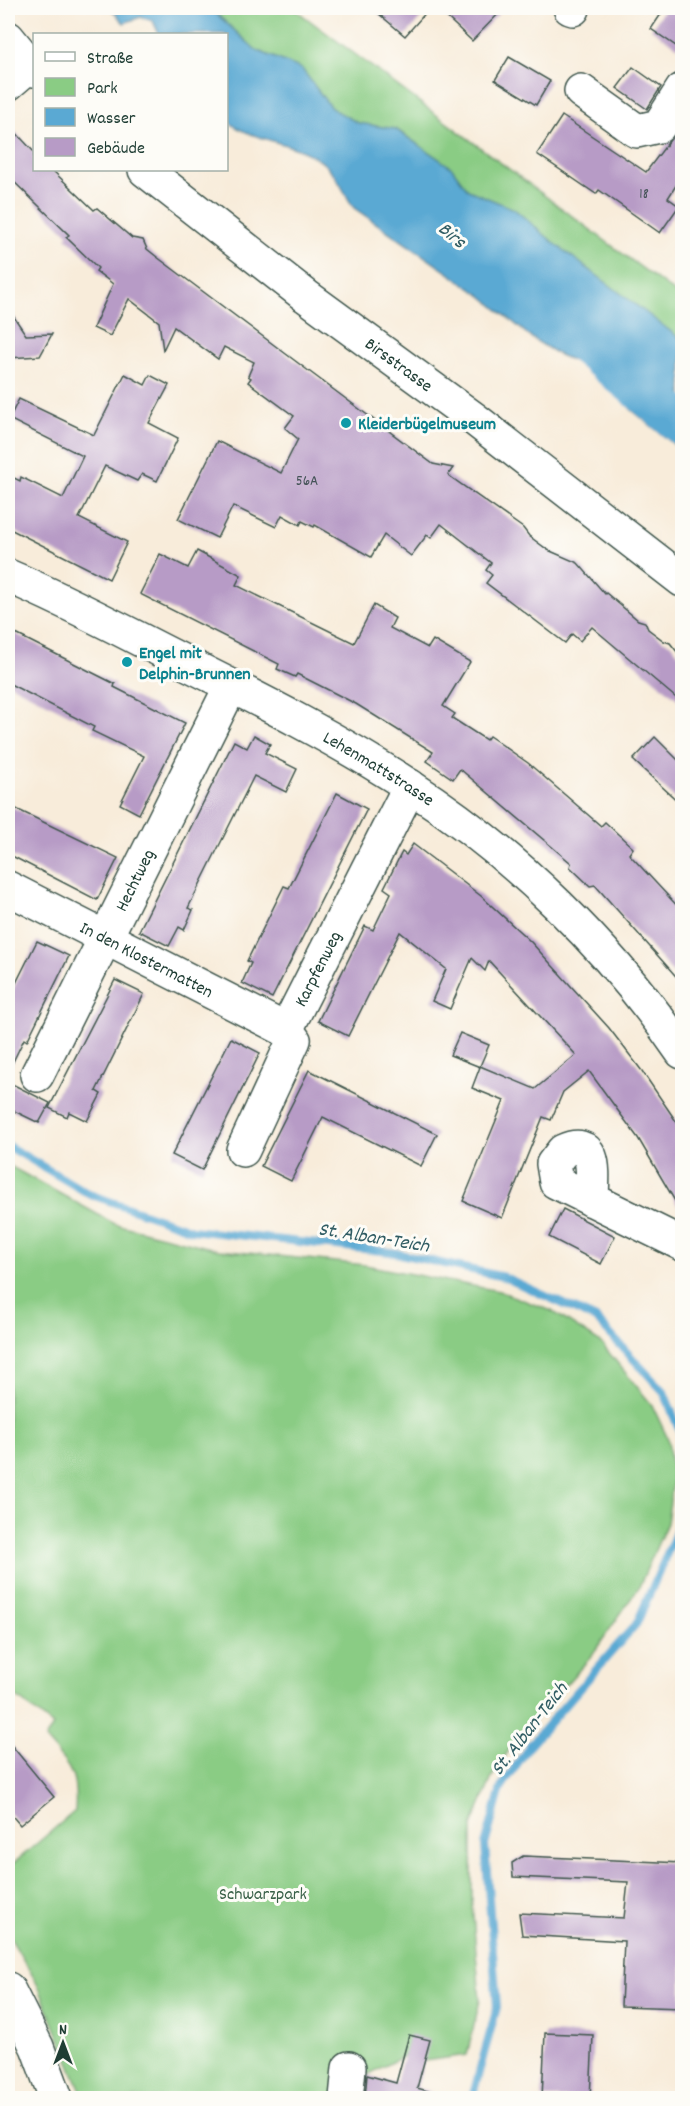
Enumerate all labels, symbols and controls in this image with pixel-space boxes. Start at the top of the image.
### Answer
legend [33,33,228,171]
text: Straße [87,47,133,72]
text: Park [87,77,118,102]
text: Wasser [87,107,136,132]
text: Gebäude [87,137,145,162]
house number: 18 [639,184,649,206]
water label: Birs [431,216,472,257]
street label: Birsstrasse [359,333,437,399]
place label: Kleiderbügelmuseum [358,413,496,438]
marker: Kleiderbügelmuseum [339,416,353,430]
house number: 56A [296,471,318,493]
place label: Engel mit Delphin-Brunnen [139,642,251,688]
marker: Engel mit Delphin-Brunnen [120,655,134,669]
street label: Lehenmattstrasse [318,726,438,814]
street label: Hechtweg [110,846,163,916]
street label: In den Klostermatten [75,917,217,1006]
street label: Karpfenweg [290,927,349,1012]
water label: St. Alban-Teich [316,1216,432,1262]
water label: St. Alban-Teich [485,1677,576,1782]
park label: Schwarzpark [219,1883,307,1908]
north arrow [33,2013,93,2073]
text: N [59,2019,67,2042]

